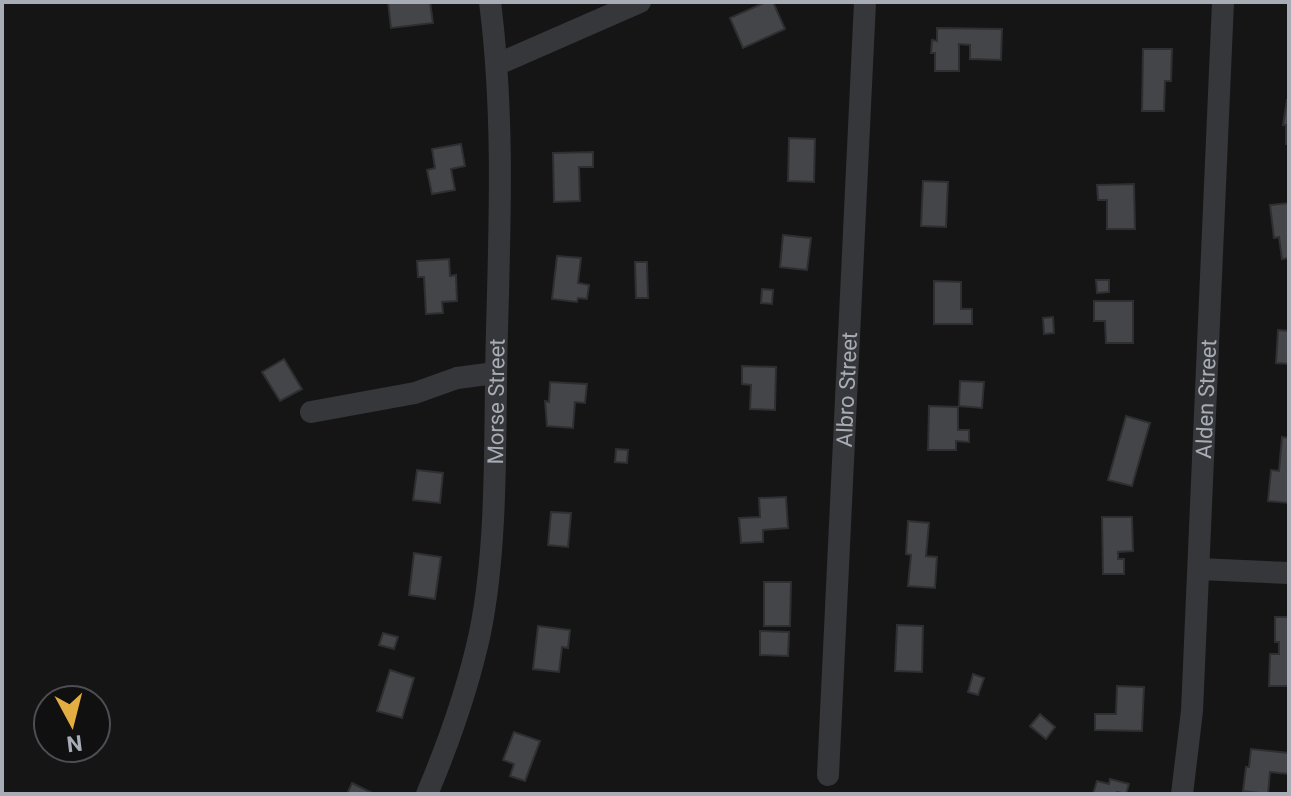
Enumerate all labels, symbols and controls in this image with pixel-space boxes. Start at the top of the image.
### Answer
street label: Albro Street [831,331,862,448]
street label: Morse Street [482,338,509,465]
street label: Alden Street [1191,339,1221,459]
north arrow [32,684,112,764]
text: N [65,730,84,757]

